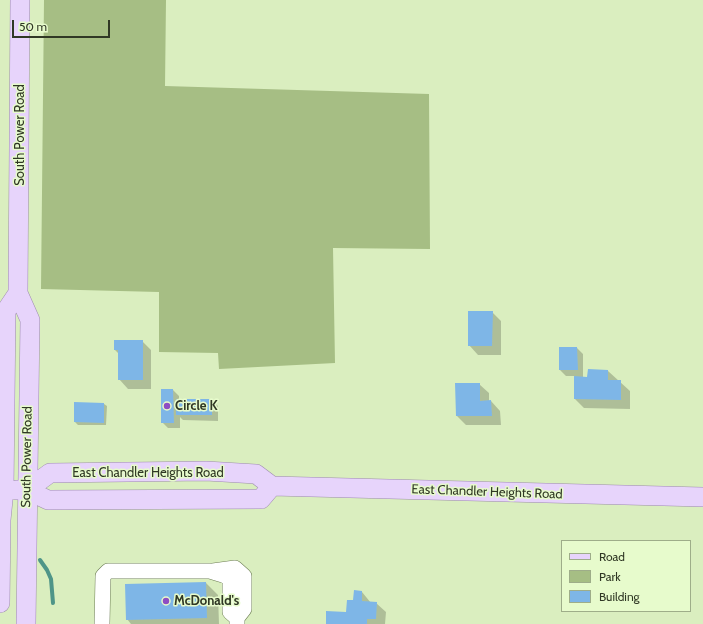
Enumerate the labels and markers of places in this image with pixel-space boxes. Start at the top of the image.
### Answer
place label: Circle K [175,398,218,414]
marker: Circle K [162,401,172,411]
place label: McDonald's [174,593,239,609]
marker: McDonald's [161,596,171,606]

